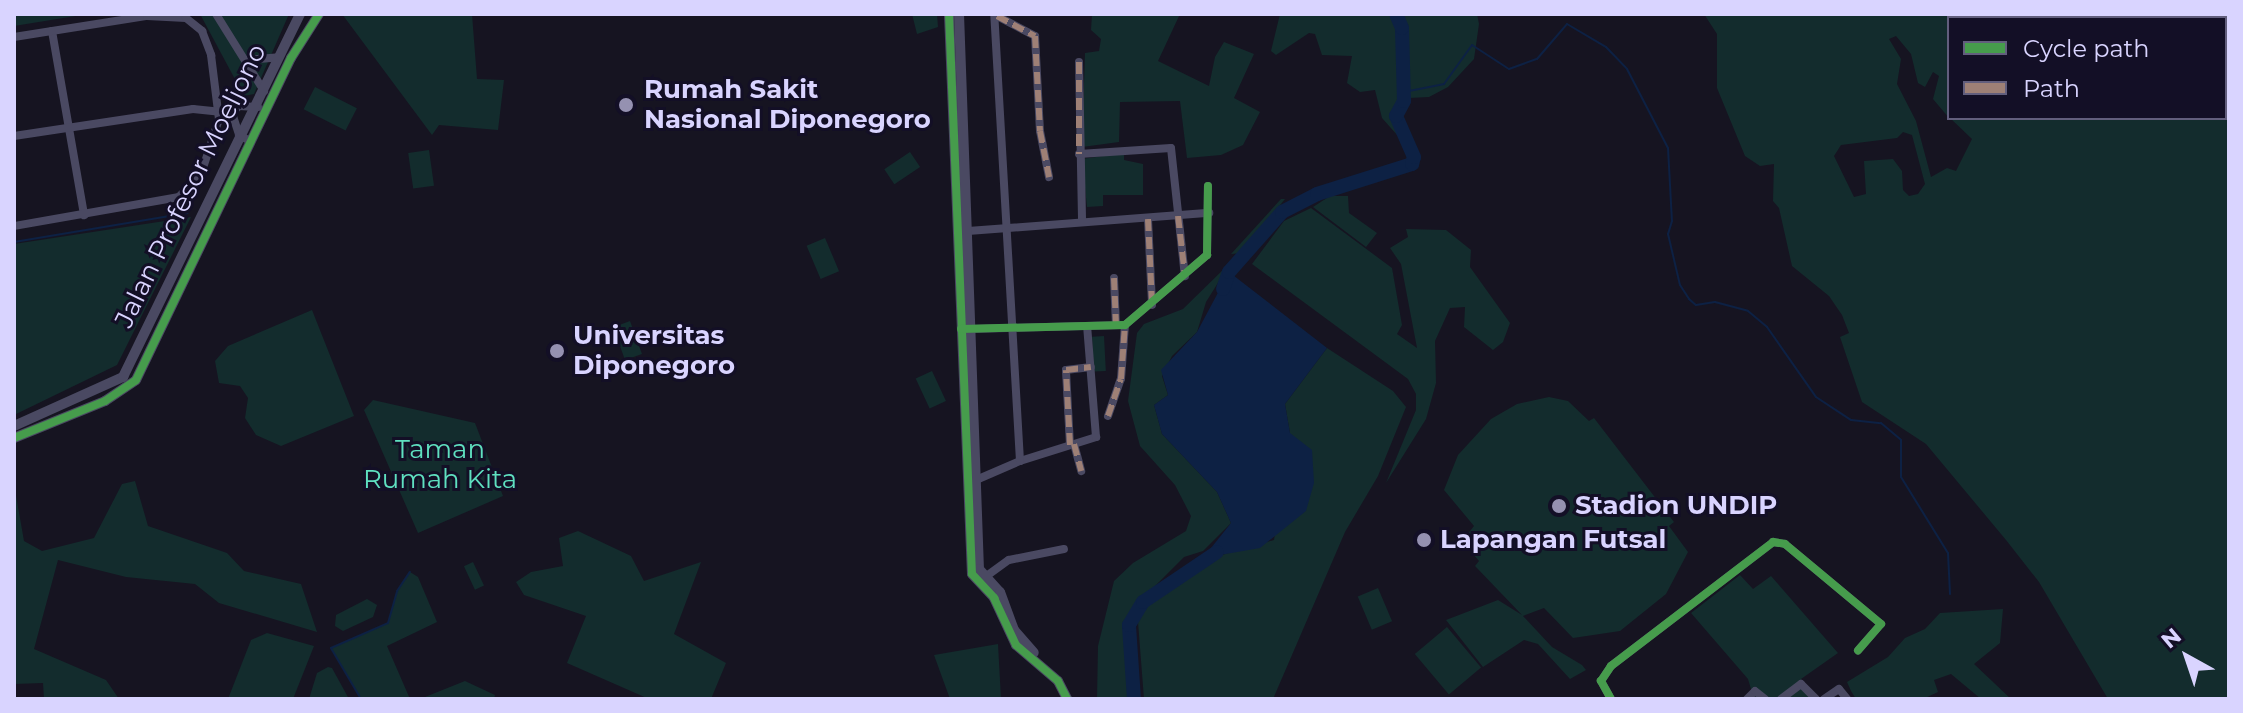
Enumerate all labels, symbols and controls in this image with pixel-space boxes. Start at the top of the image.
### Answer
legend [1947,16,2227,120]
text: Cycle path [2023,34,2150,63]
street label: Jalan Profesor Moeljono [109,39,273,333]
place label: Rumah Sakit Nasional Diponegoro [644,74,931,136]
text: Path [2023,74,2080,103]
marker: Rumah Sakit Nasional Diponegoro [615,94,637,116]
place label: Universitas Diponegoro [573,320,735,382]
marker: Universitas Diponegoro [548,342,566,360]
park label: Taman Rumah Kita [363,434,517,496]
place label: Stadion UNDIP [1575,490,1777,522]
marker: Stadion UNDIP [1550,497,1568,515]
place label: Lapangan Futsal [1440,524,1666,556]
marker: Lapangan Futsal [1415,531,1433,549]
north arrow [2147,617,2227,697]
text: N [2156,622,2187,654]

